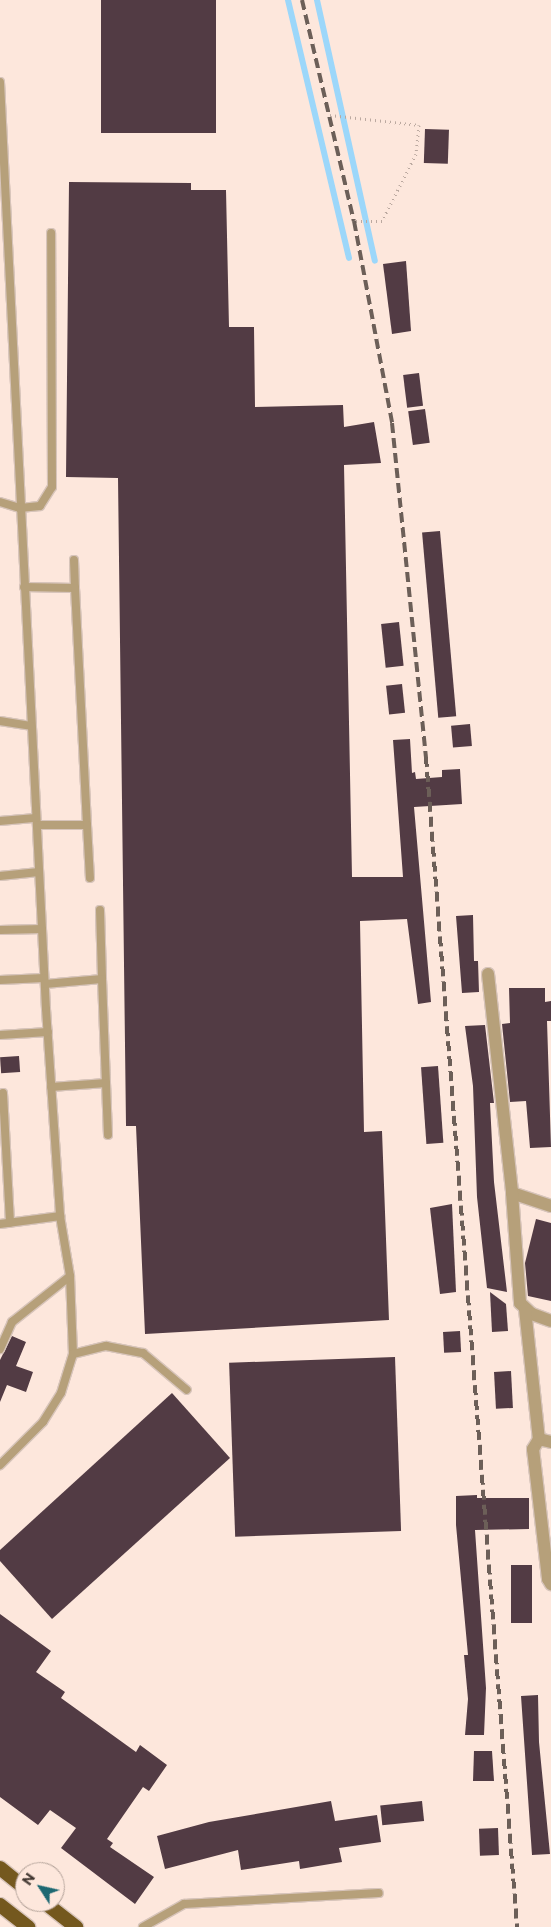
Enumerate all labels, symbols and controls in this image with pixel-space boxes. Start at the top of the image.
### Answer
north arrow [15,1862,65,1912]
text: N [18,1869,39,1889]

